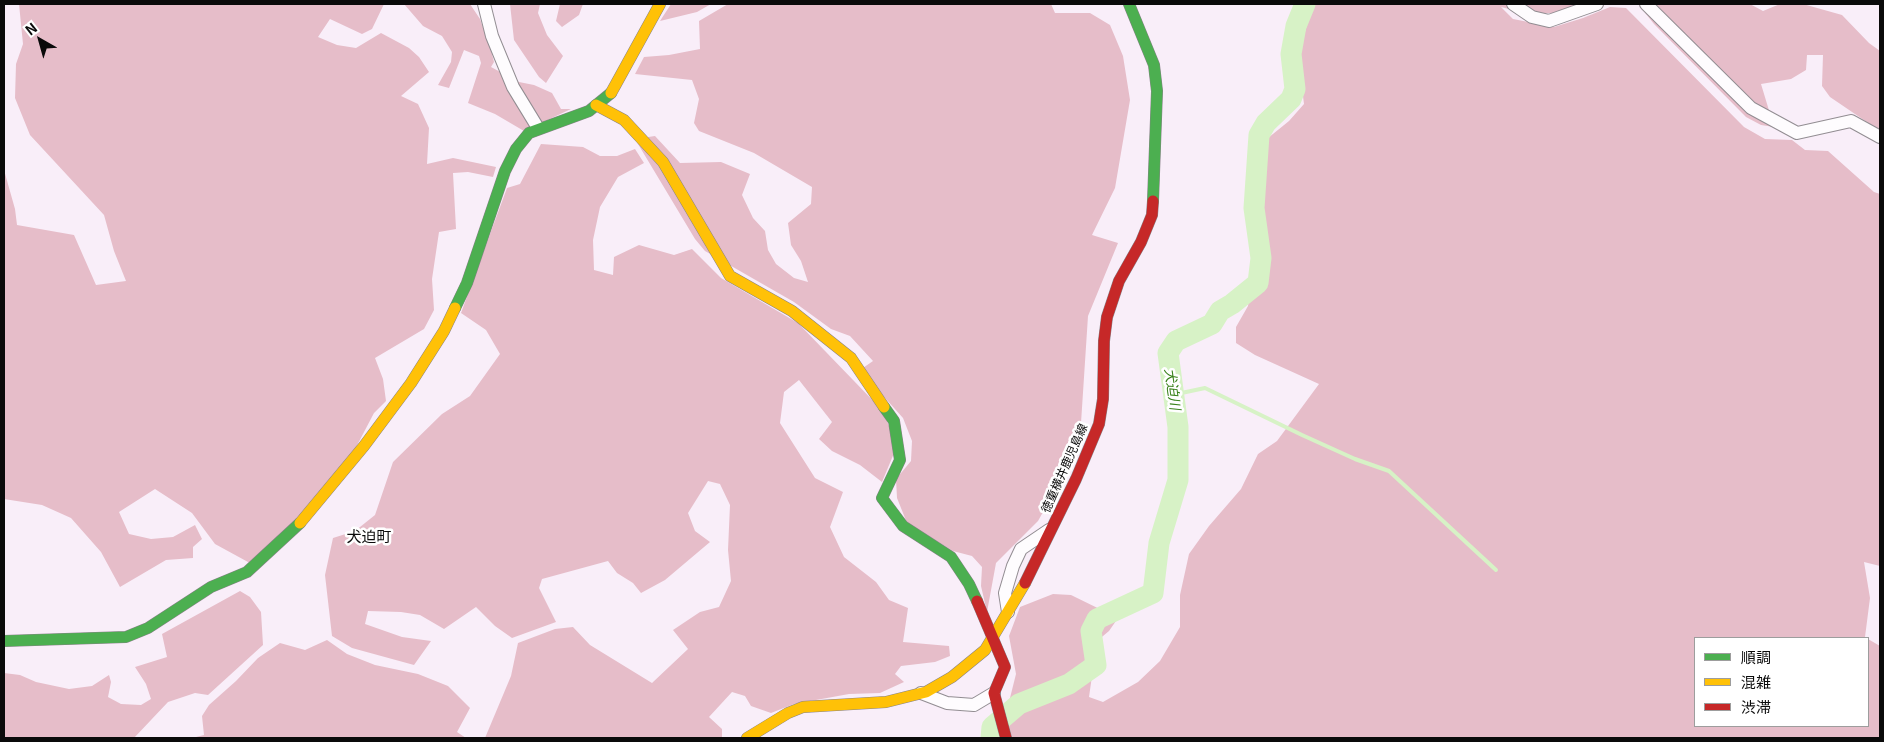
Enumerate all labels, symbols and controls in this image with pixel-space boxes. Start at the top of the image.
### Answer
north arrow [15,15,65,65]
text: N [20,17,41,39]
water label: 犬迫川 [1162,367,1184,411]
street label: 徳重横井鹿児島線 [1038,421,1090,515]
district label: 犬迫町 [347,527,391,545]
legend [1694,637,1869,727]
text: 順調 [1741,646,1771,667]
text: 混雑 [1741,671,1771,692]
text: 渋滞 [1741,696,1771,717]

